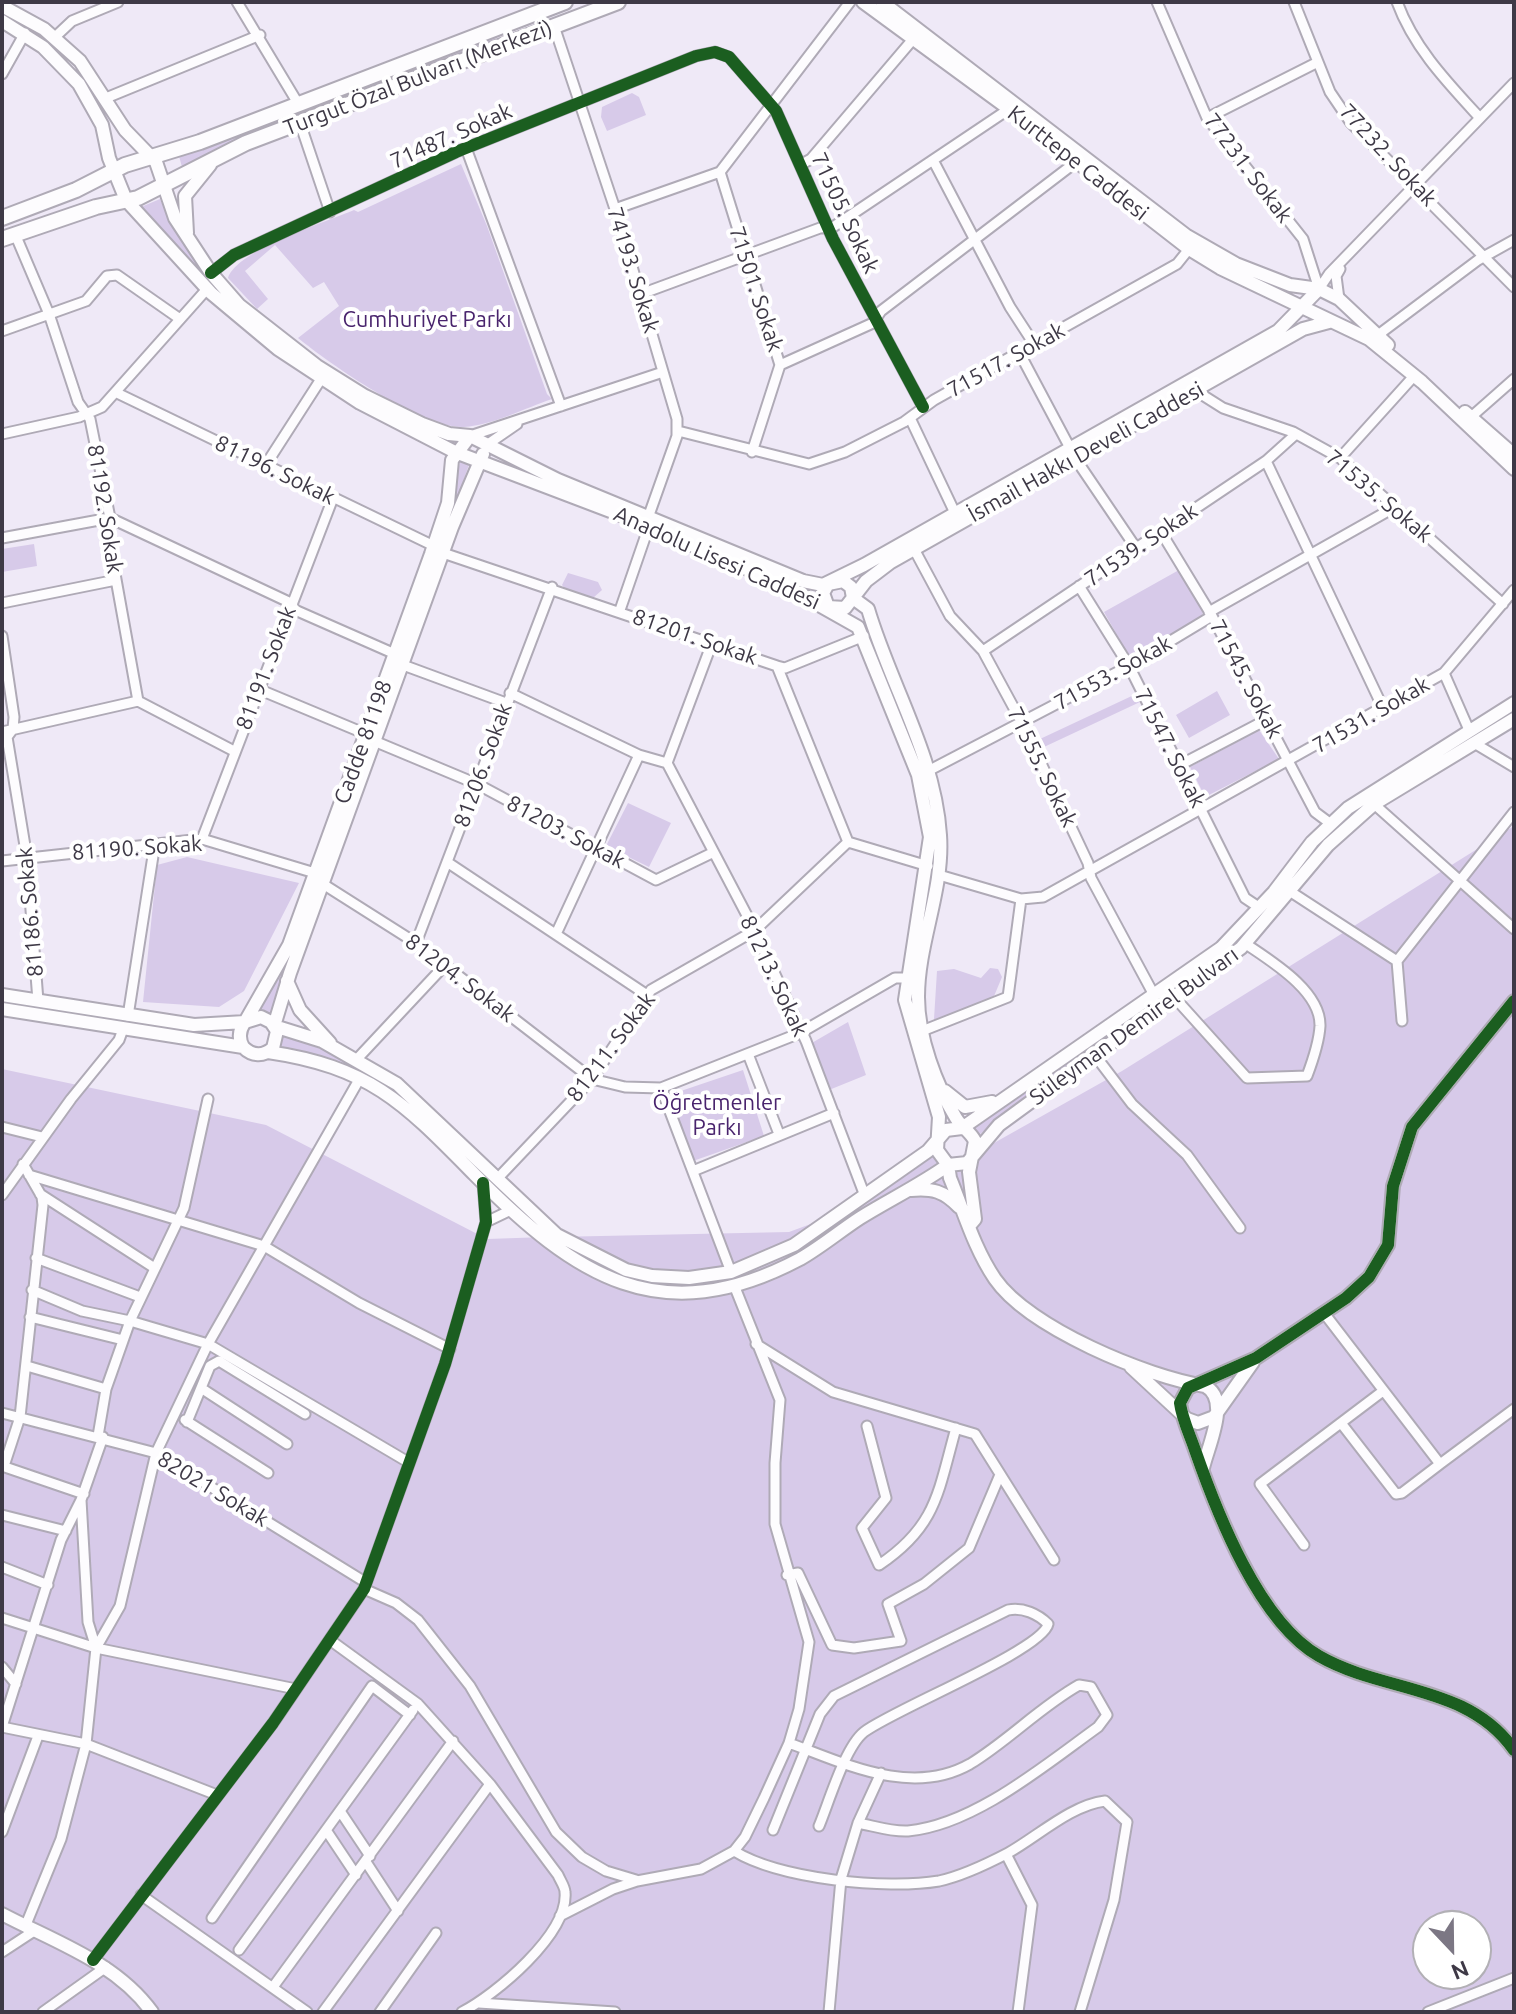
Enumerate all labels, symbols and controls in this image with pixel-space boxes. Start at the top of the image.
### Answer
street label: Turgut Özal Bulvarı (Merkezi) [280,15,556,141]
street label: 71487. Sokak [386,97,516,175]
street label: 77232. Sokak [1334,98,1442,212]
street label: Kurttepe Caddesi [1002,100,1154,226]
street label: 77231. Sokak [1198,108,1298,228]
street label: 71505. Sokak [805,148,885,278]
street label: 74193. Sokak [601,204,665,336]
street label: 71501. Sokak [723,223,789,355]
park label: Cumhuriyet Parkı [342,307,512,333]
street label: 71517. Sokak [943,317,1069,403]
street label: İsmail Hakkı Develi Caddesi [964,376,1208,528]
street label: 81196. Sokak [211,430,339,510]
street label: 81192. Sokak [82,443,128,575]
street label: 71535. Sokak [1321,444,1437,548]
street label: 71539. Sokak [1080,498,1202,592]
street label: Anadolu Lisesi Caddesi [610,501,824,615]
street label: 81191. Sokak [230,602,302,734]
street label: 81201. Sokak [629,603,761,671]
street label: 71545. Sokak [1204,615,1288,743]
street label: 71553. Sokak [1050,630,1176,716]
street label: 71531. Sokak [1308,671,1434,759]
street label: Cadde 81198 [328,677,398,807]
street label: 71547. Sokak [1129,684,1211,812]
street label: 81206. Sokak [448,699,518,831]
street label: 71555. Sokak [1002,703,1082,831]
street label: 81203. Sokak [502,790,630,874]
street label: 81190. Sokak [71,830,203,866]
street label: 81186. Sokak [11,846,49,978]
street label: 81213. Sokak [734,911,814,1041]
street label: 81204. Sokak [400,928,520,1028]
street label: Süleyman Demirel Bulvarı [1024,941,1244,1111]
street label: 81211. Sokak [561,987,661,1107]
park label: Öğretmenler Parkı [653,1090,781,1142]
street label: 82021 Sokak [153,1446,273,1532]
north arrow [1412,1910,1492,1990]
text: N [1448,1956,1473,1986]

